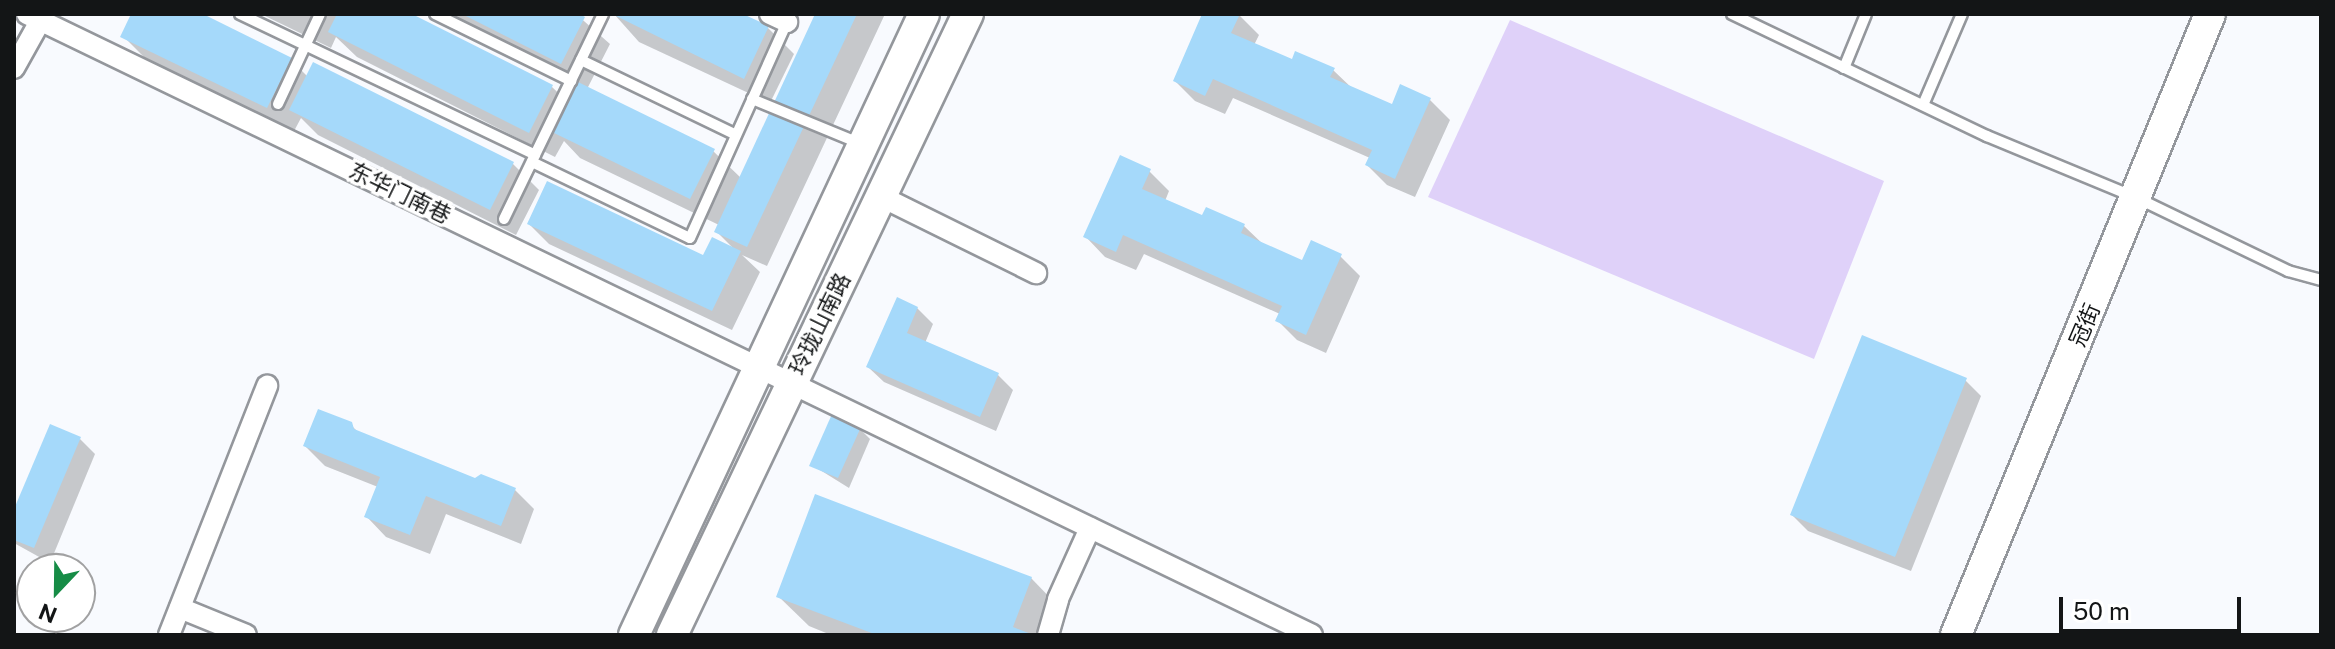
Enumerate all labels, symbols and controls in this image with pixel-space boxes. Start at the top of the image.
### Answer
street label: 东华门南巷 [345,157,455,229]
street label: 玲珑山南路 [784,269,856,379]
street label: 冠街 [2064,300,2106,350]
north arrow [16,553,96,633]
scale bar [2063,581,2245,631]
text: 50 m [2073,597,2130,625]
text: N [35,598,61,629]

